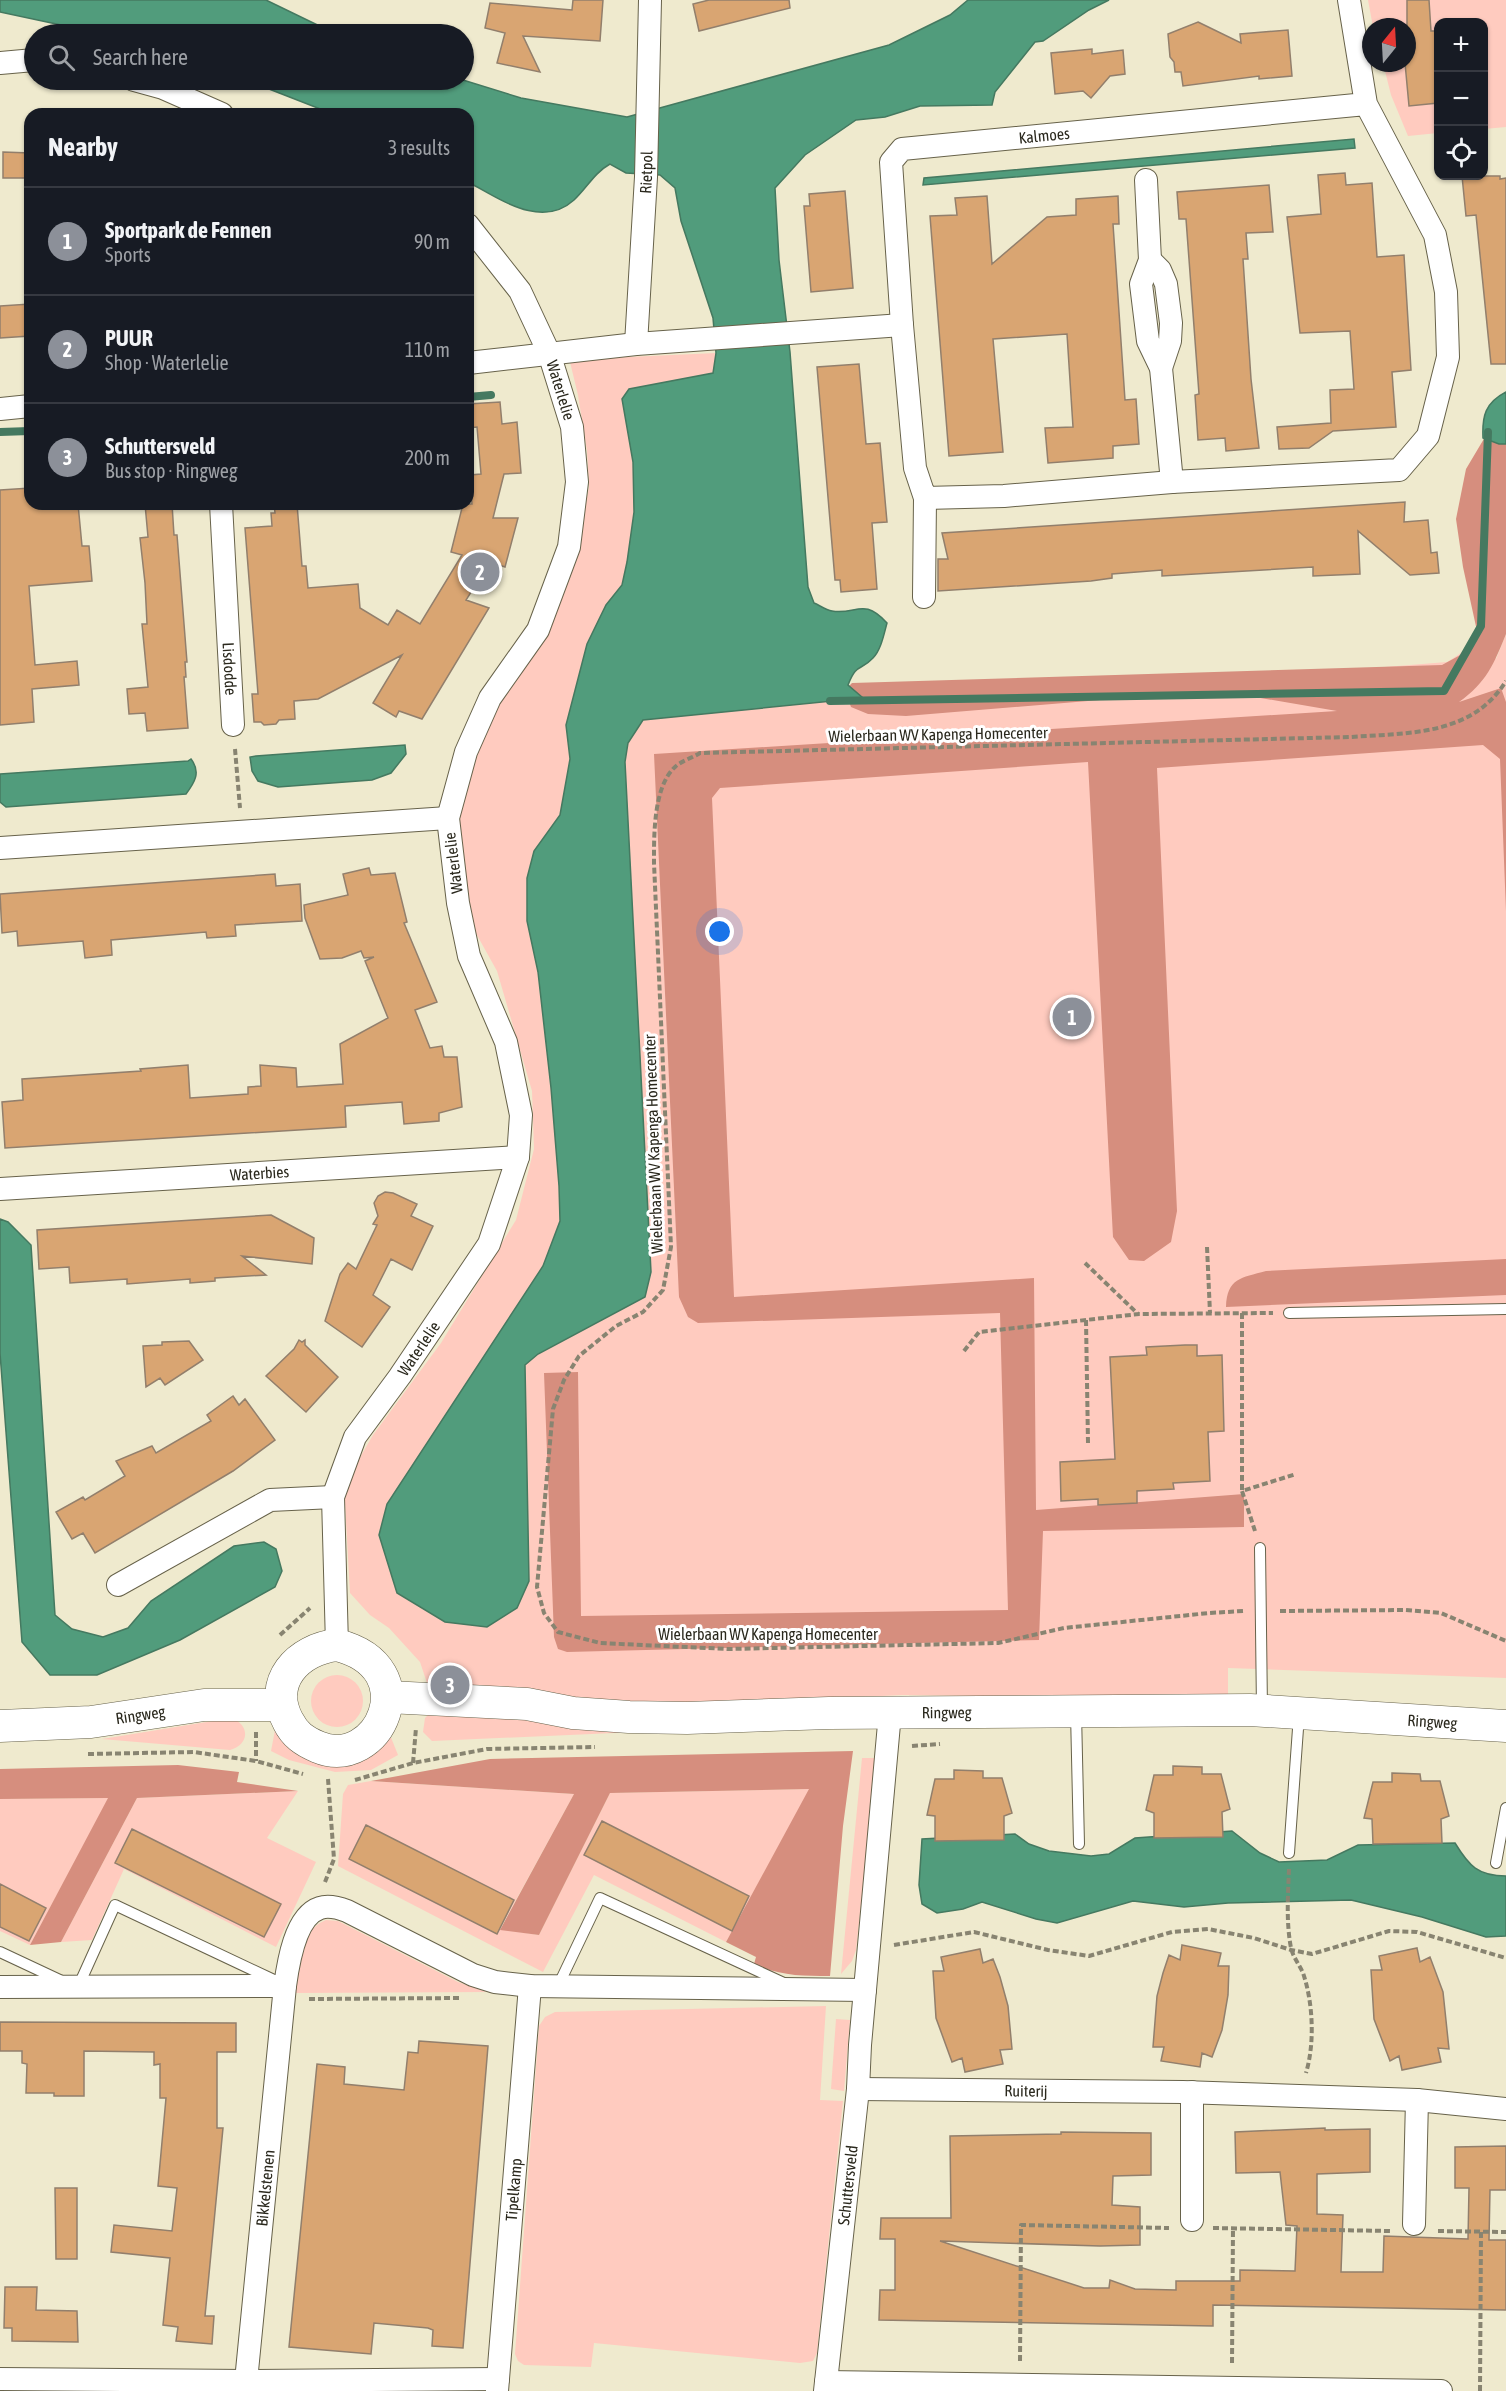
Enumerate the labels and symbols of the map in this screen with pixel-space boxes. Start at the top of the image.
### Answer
north arrow [1362,18,1416,72]
street label: Kalmoes [1018,124,1071,147]
street label: Rietpol [636,150,656,194]
street label: Waterlelie [543,358,579,422]
pin: 2 [460,550,500,594]
street label: Lisdodde [220,642,240,696]
street label: Wielerbaan WV Kapenga Homecenter [828,723,1048,746]
street label: Waterlelie [440,831,466,895]
your location [705,917,734,946]
pin: 1 [1052,994,1092,1040]
street label: Wielerbaan WV Kapenga Homecenter [640,1034,667,1254]
street label: Waterbies [229,1162,290,1184]
street label: Waterlelie [394,1318,443,1379]
street label: Wielerbaan WV Kapenga Homecenter [658,1625,878,1644]
pin: 3 [430,1662,470,1708]
street label: Ringweg [114,1702,167,1727]
street label: Ringweg [922,1703,972,1722]
street label: Ringweg [1407,1711,1458,1733]
street label: Ruiterij [1004,2081,1048,2101]
street label: Schuttersveld [834,2144,861,2226]
street label: Bikkelstenen [252,2149,278,2227]
street label: Tipelkamp [502,2157,526,2222]

